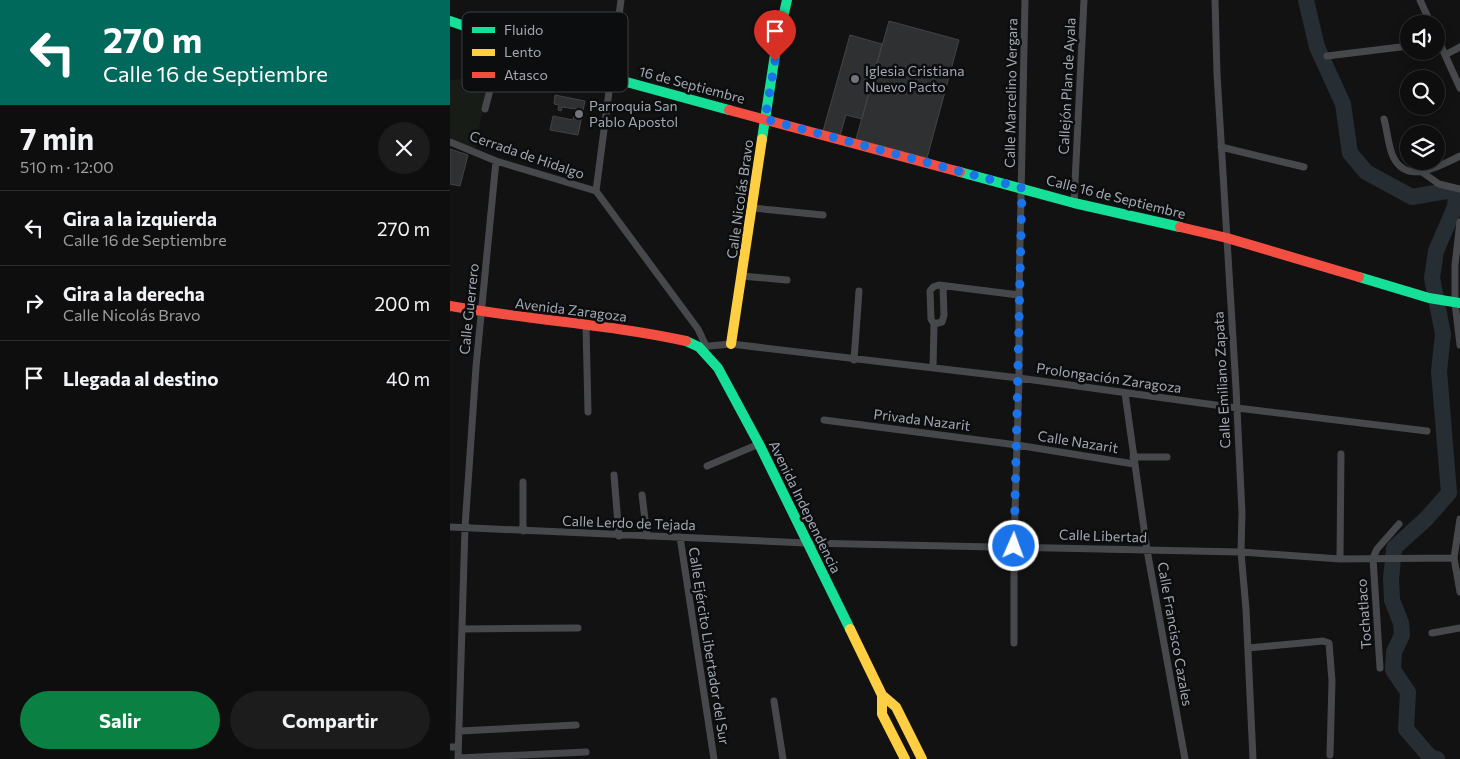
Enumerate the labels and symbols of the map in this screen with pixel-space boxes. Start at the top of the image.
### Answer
pin [754,10,796,61]
legend [462,12,628,92]
street label: Callejón Plan de Ayala [1054,17,1079,155]
street label: Calle Marcelino Vergara [1001,18,1020,168]
text: Fluido [504,21,543,38]
text: Lento [504,43,541,60]
street label: 16 de Septiembre [637,62,747,107]
place label: Iglesia Cristiana Nuevo Pacto [865,62,965,95]
text: Atasco [504,66,548,83]
marker: Iglesia Cristiana Nuevo Pacto [849,73,861,85]
place label: Parroquia San Pablo Apostol [589,97,678,130]
marker: Parroquia San Pablo Apostol [573,108,585,120]
street label: Cerrada de Hidalgo [467,127,587,182]
street label: Calle Nicolás Bravo [723,138,756,260]
street label: Calle 16 de Septiembre [1045,171,1188,222]
street label: Calle Guerrero [455,263,482,355]
street label: Avenida Zaragoza [514,294,628,325]
street label: Calle Emiliano Zapata [1209,311,1234,449]
street label: Prolongación Zaragoza [1035,359,1183,396]
street label: Privada Nazarit [873,405,972,434]
street label: Calle Nazarit [1037,427,1120,456]
street label: Avenida Independencia [766,438,845,576]
street label: Calle Lerdo de Tejada [562,512,696,533]
position arrow [987,519,1039,571]
street label: Calle Libertad [1059,525,1147,546]
street label: Calle Ejército Libertador del Sur [685,546,734,746]
street label: Calle Francisco Cazales [1154,561,1197,707]
street label: Tochatlaco [1353,578,1374,650]

